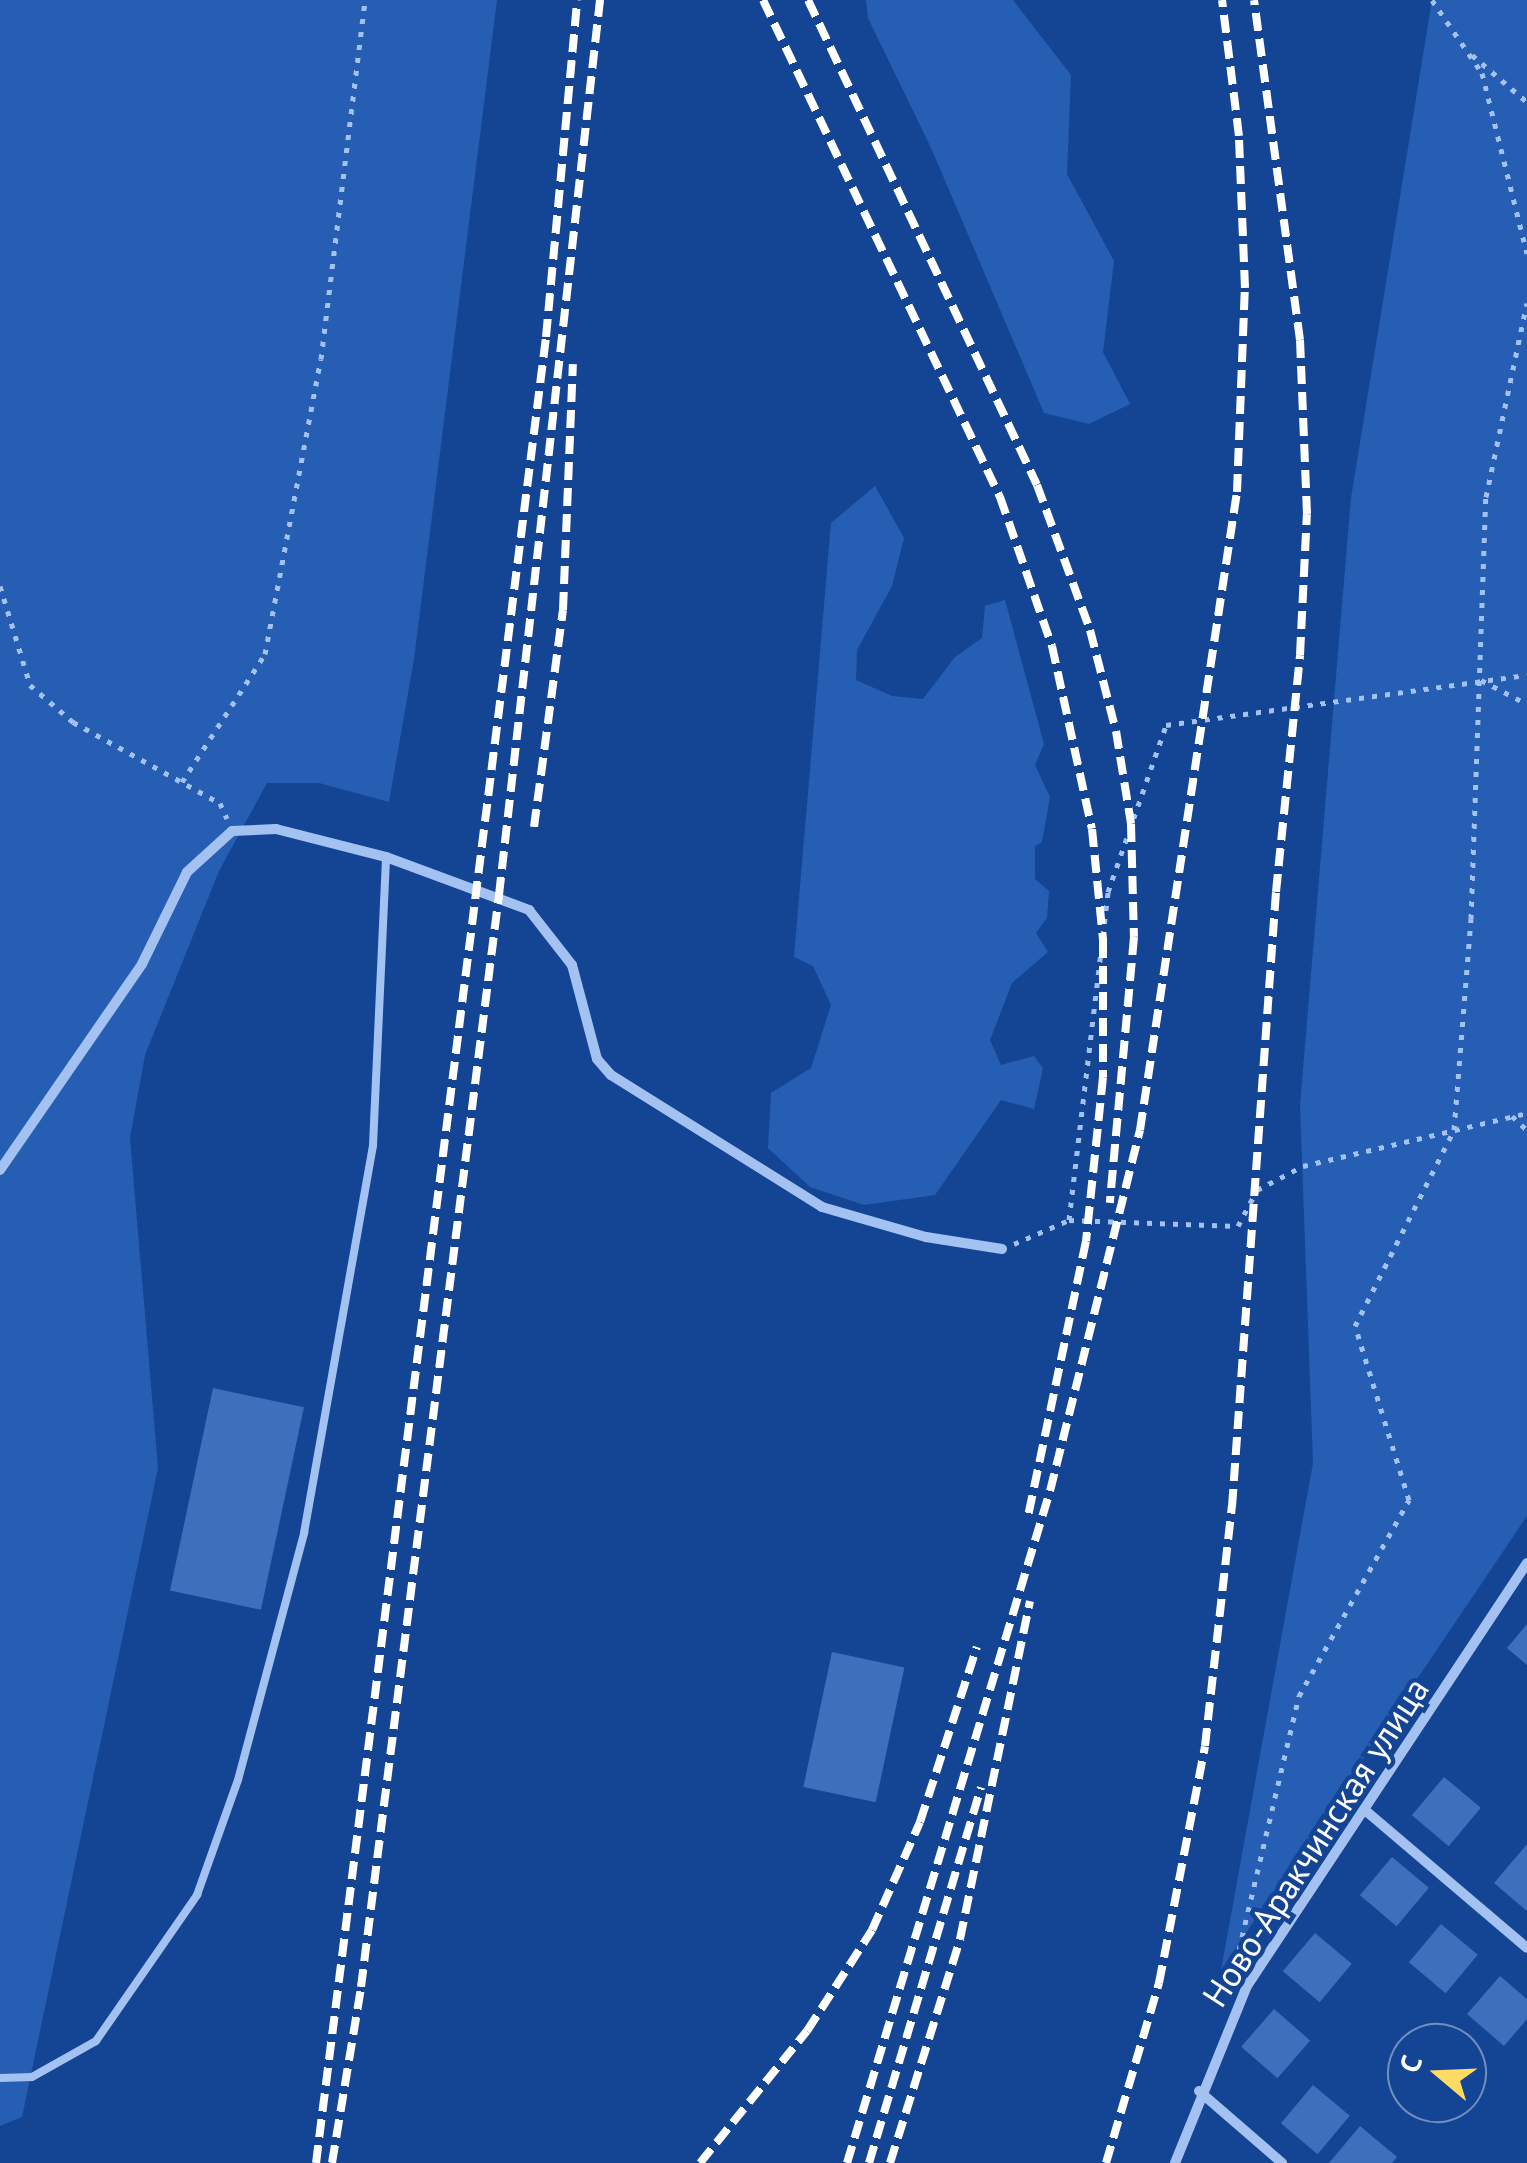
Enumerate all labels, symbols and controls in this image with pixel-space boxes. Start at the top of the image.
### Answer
street label: Ново-Аракчинская улица [1193,1670,1437,2014]
north arrow [1387,2023,1487,2123]
text: С [1390,2050,1430,2077]

